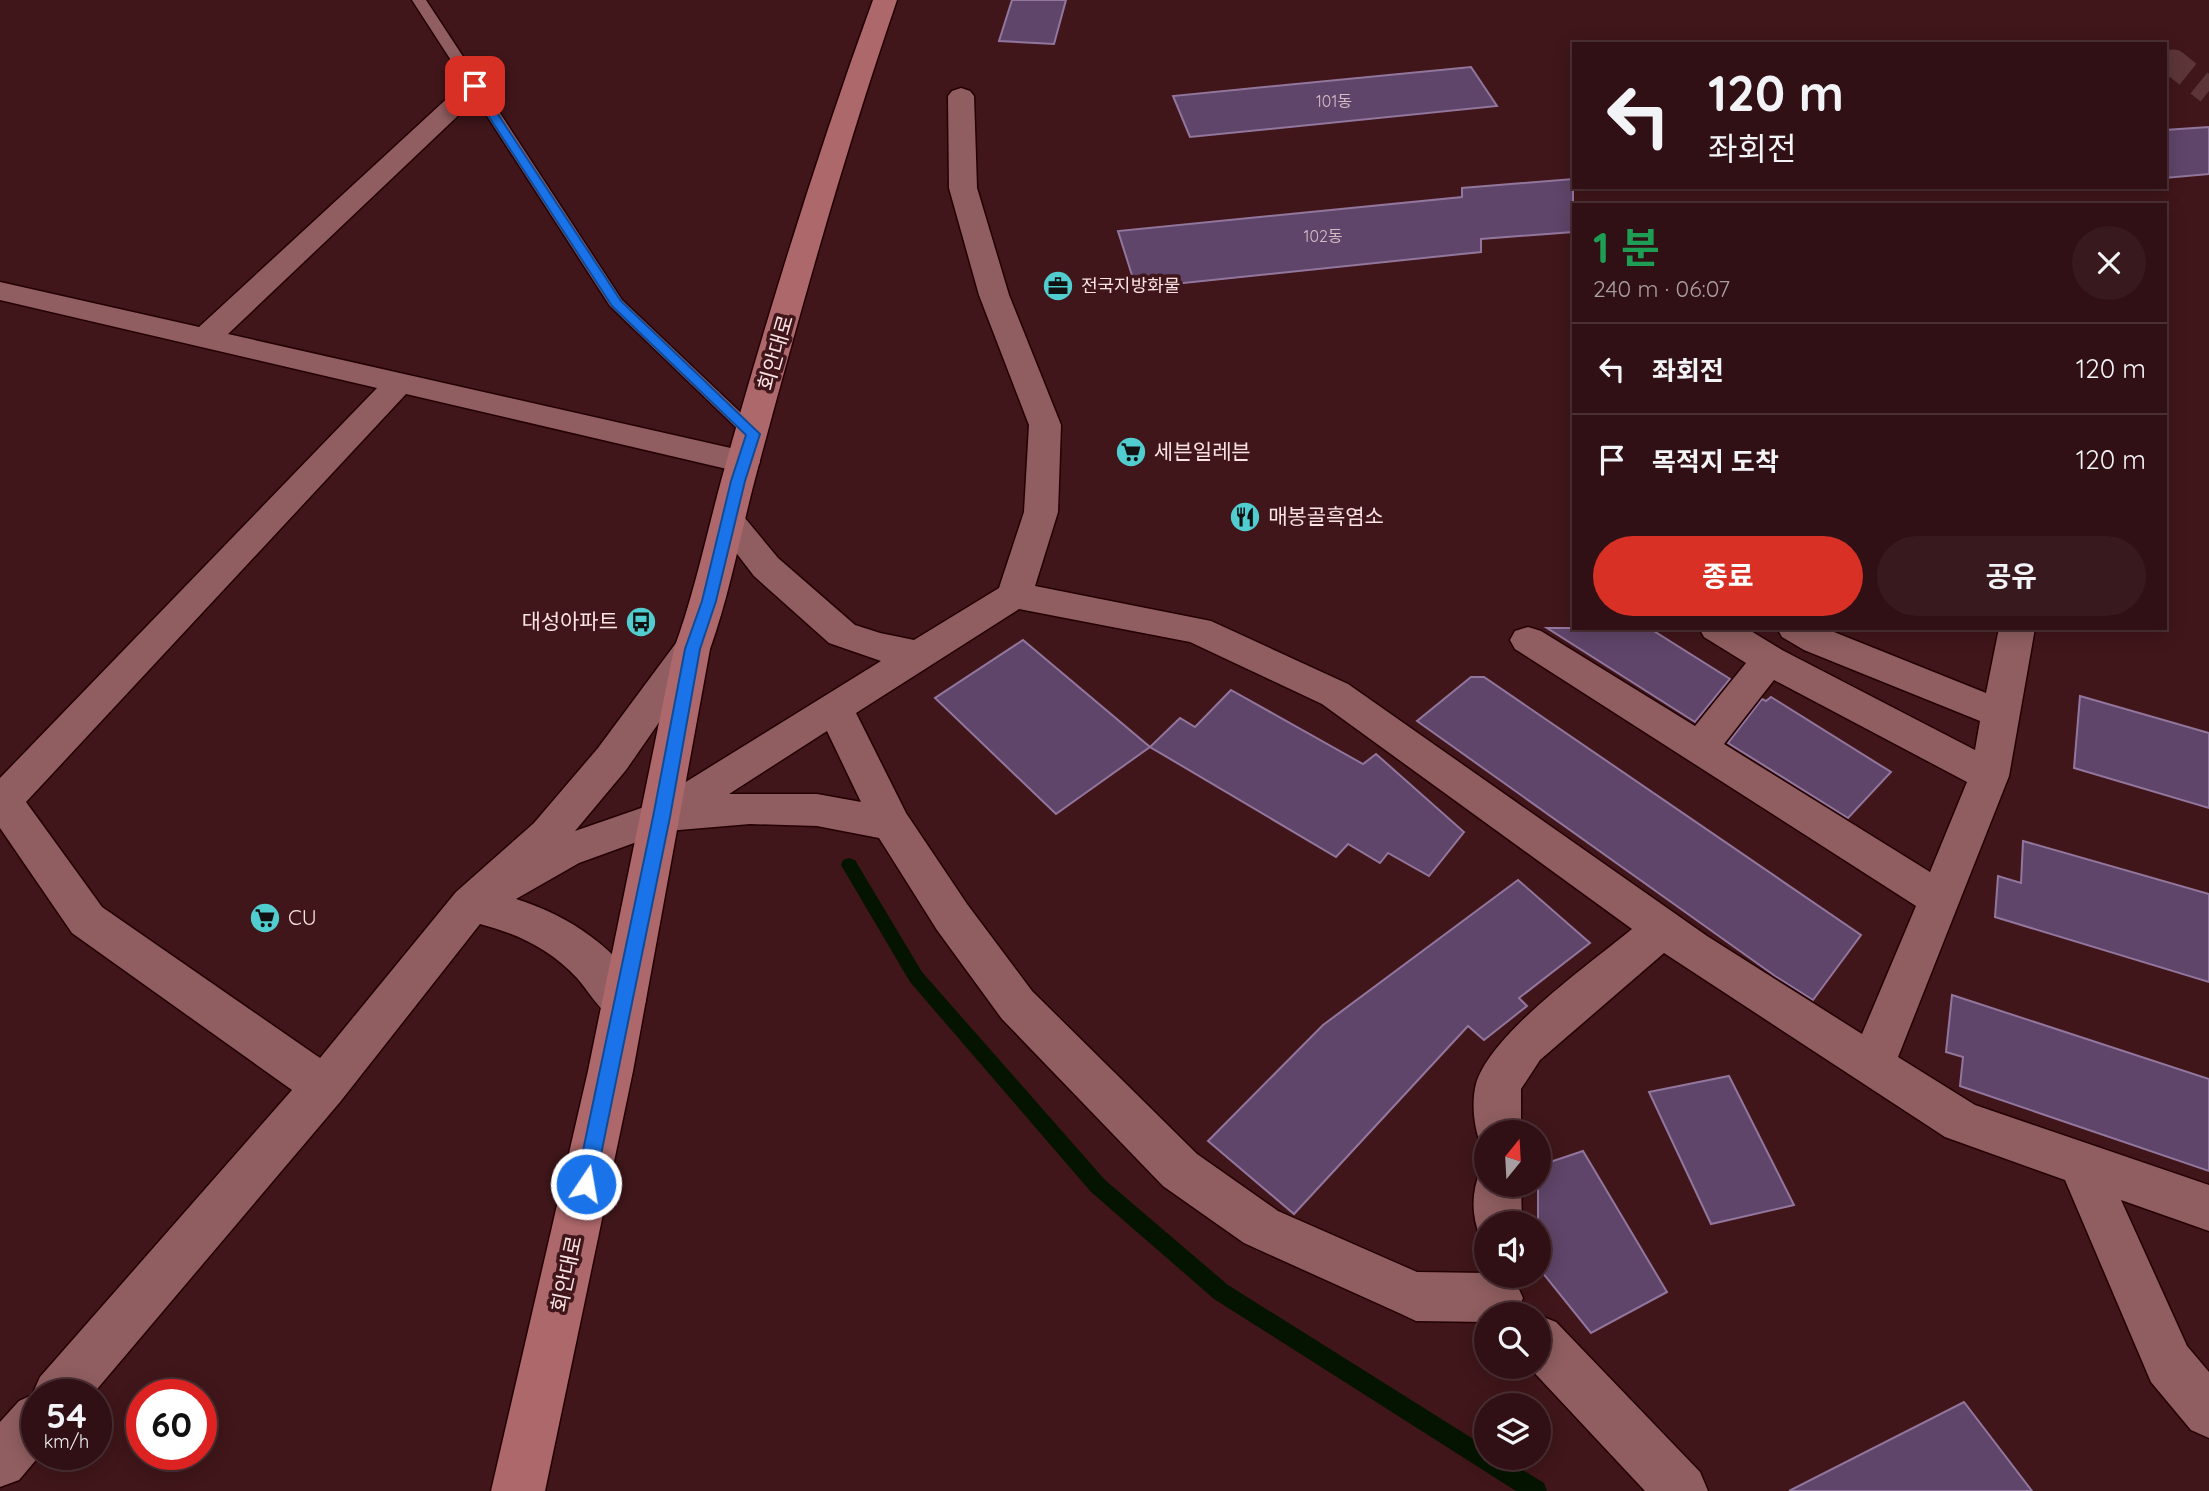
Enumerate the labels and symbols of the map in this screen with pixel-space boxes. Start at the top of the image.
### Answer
pin [445,56,505,116]
house number: 101동 [1316,91,1352,111]
house number: 102동 [1303,226,1343,246]
office icon: 전국지방화물 [1041,269,1075,303]
place label: 전국지방화물 [1081,274,1180,297]
street label: 회안대로 [752,312,798,393]
supermarket icon: 세븐일레븐 [1114,435,1148,469]
place label: 세븐일레븐 [1154,438,1251,464]
restaurant icon: 매봉골흑염소 [1228,500,1262,534]
place label: 매봉골흑염소 [1268,503,1384,529]
bus stop icon: 대성아파트 [624,605,658,639]
place label: 대성아파트 [521,608,618,634]
supermarket icon: CU [248,901,282,935]
place label: CU [288,904,317,930]
north arrow [1474,1120,1550,1197]
position arrow [549,1147,623,1221]
street label: 회안대로 [545,1233,587,1314]
speed limit sign: 60 [126,1379,217,1470]

